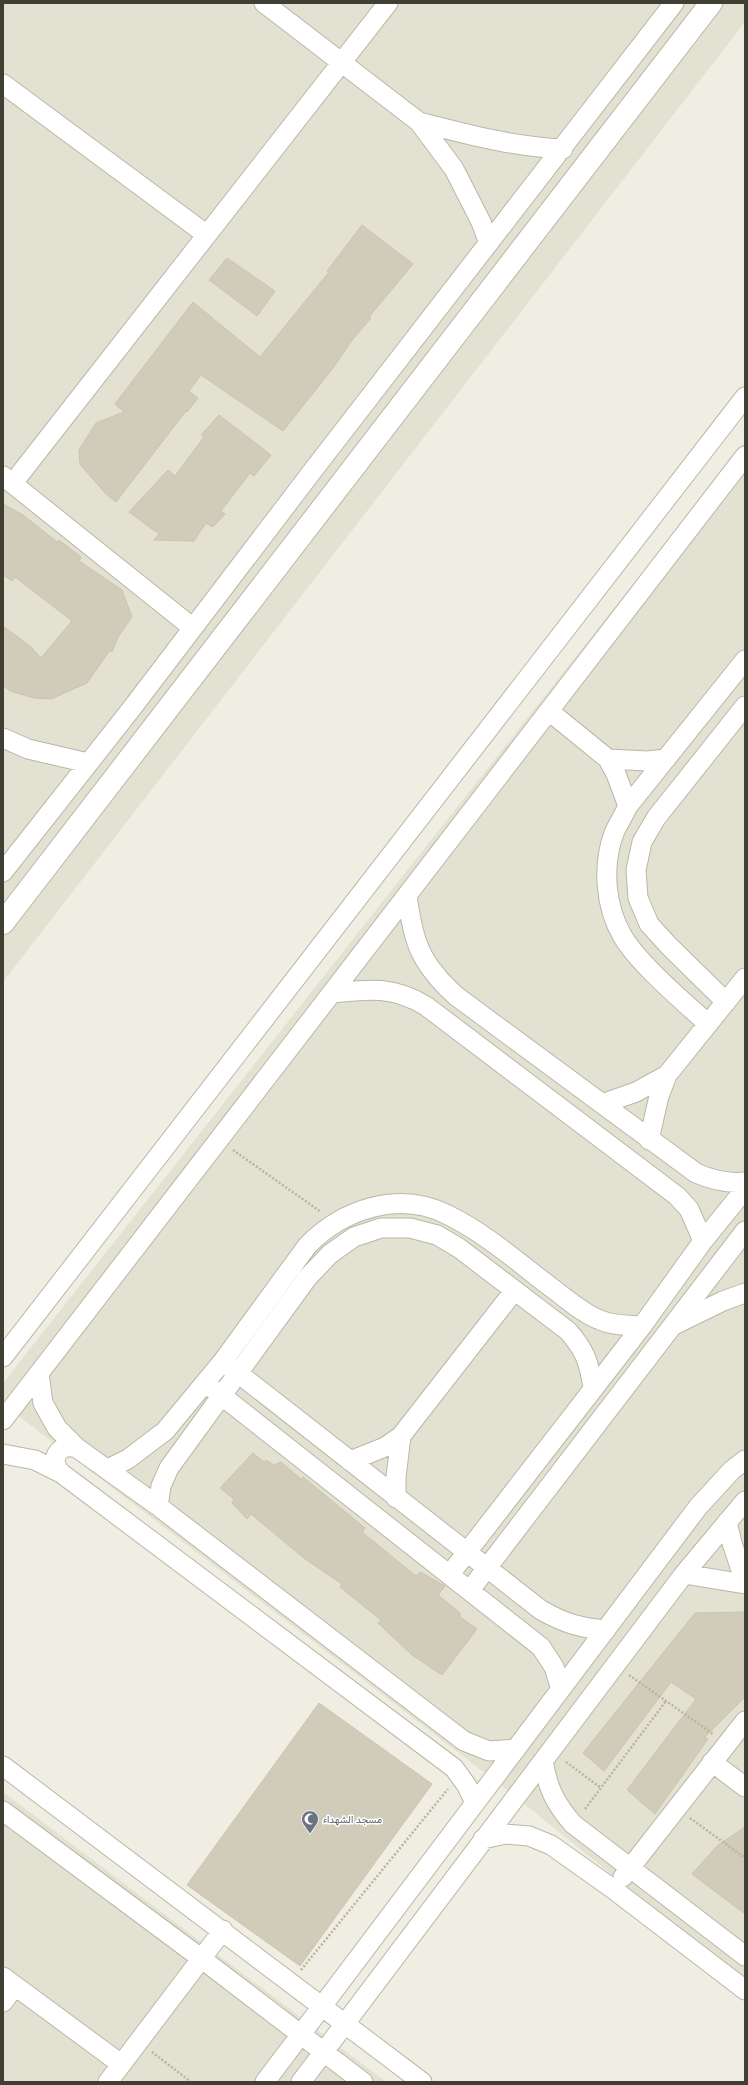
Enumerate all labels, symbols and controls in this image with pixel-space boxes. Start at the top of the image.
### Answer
mosque icon: مسجد الشهداء [300,1809,320,1834]
place label: مسجد الشهداء [323,1813,382,1826]

